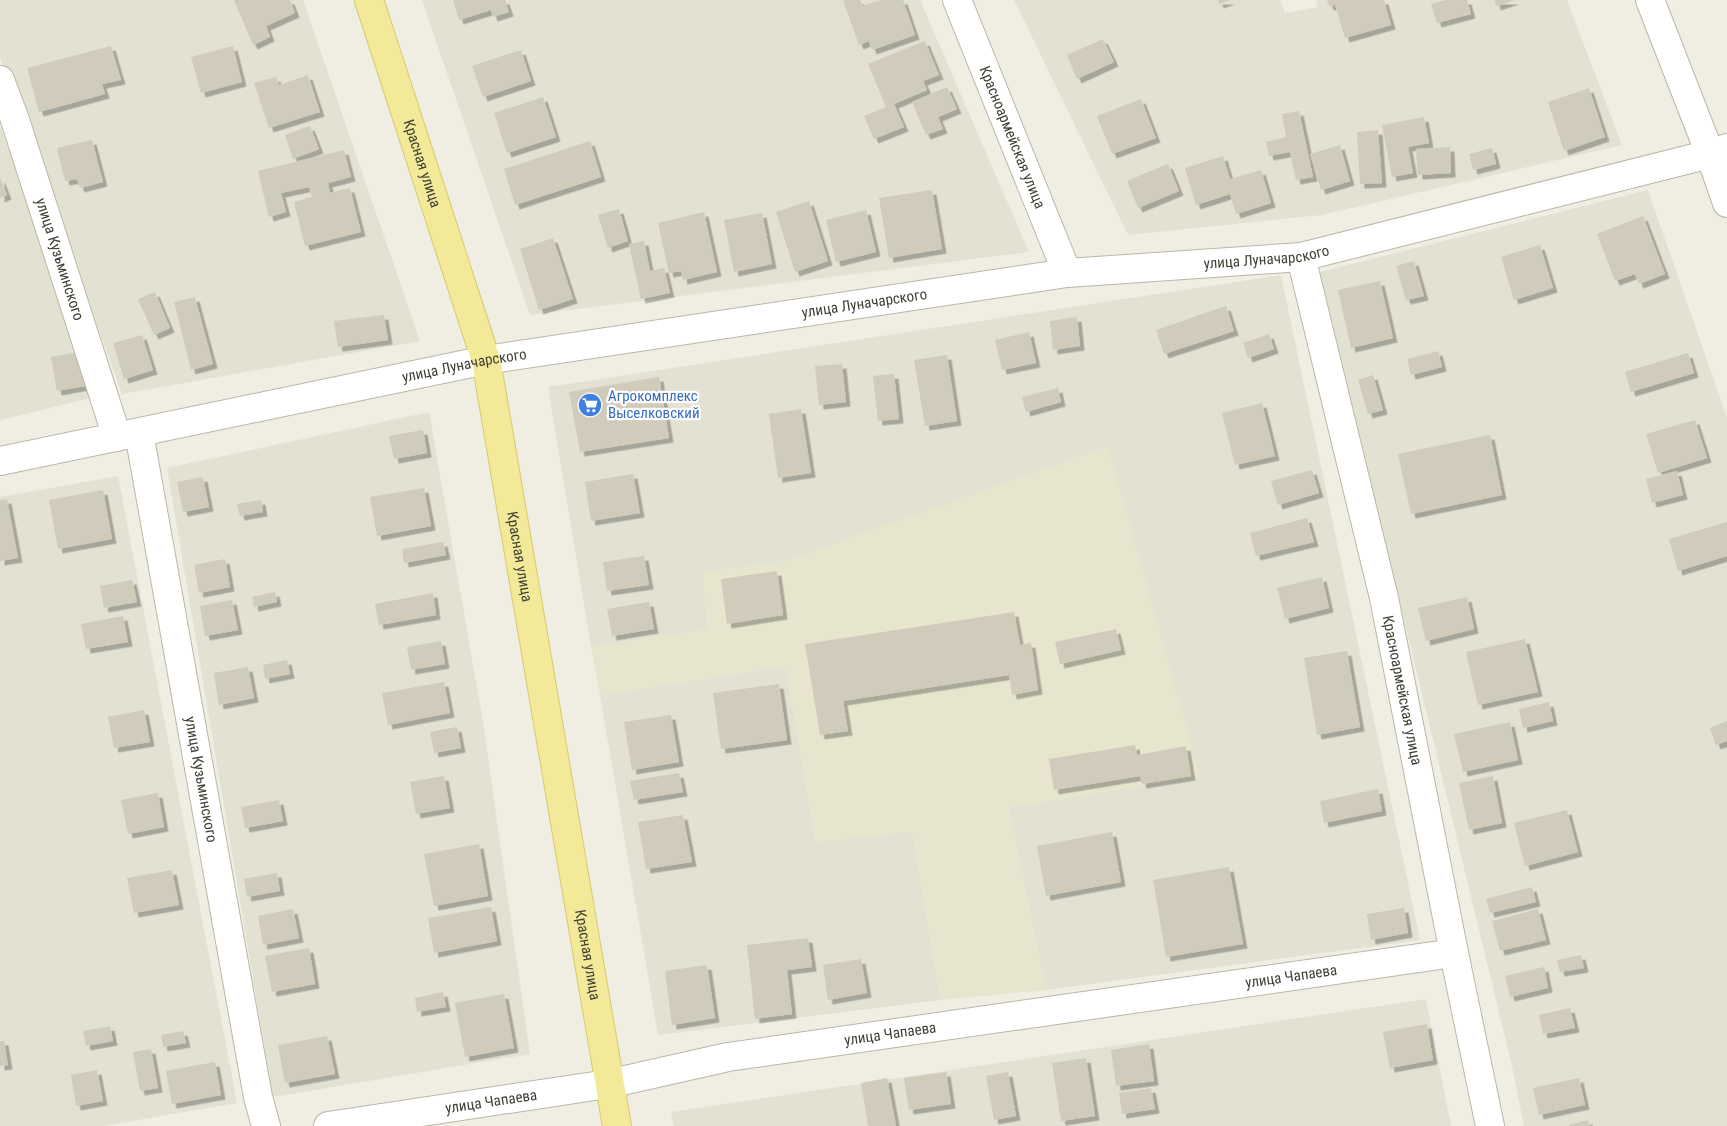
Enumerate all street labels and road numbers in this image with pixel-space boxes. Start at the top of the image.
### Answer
street label: Красноармейская улица [976,63,1049,211]
street label: Красная улица [399,117,445,210]
street label: улица Кузьминского [32,196,88,323]
street label: улица Луначарского [1203,241,1331,273]
street label: улица Луначарского [801,285,928,322]
street label: улица Луначарского [400,345,528,386]
street label: Красная улица [503,510,536,603]
street label: Красноармейская улица [1379,614,1426,767]
street label: улица Кузьминского [181,715,221,844]
street label: Красная улица [571,908,604,1002]
street label: улица Чапаева [1244,961,1338,992]
street label: улица Чапаева [843,1018,937,1049]
street label: улица Чапаева [444,1086,538,1117]

